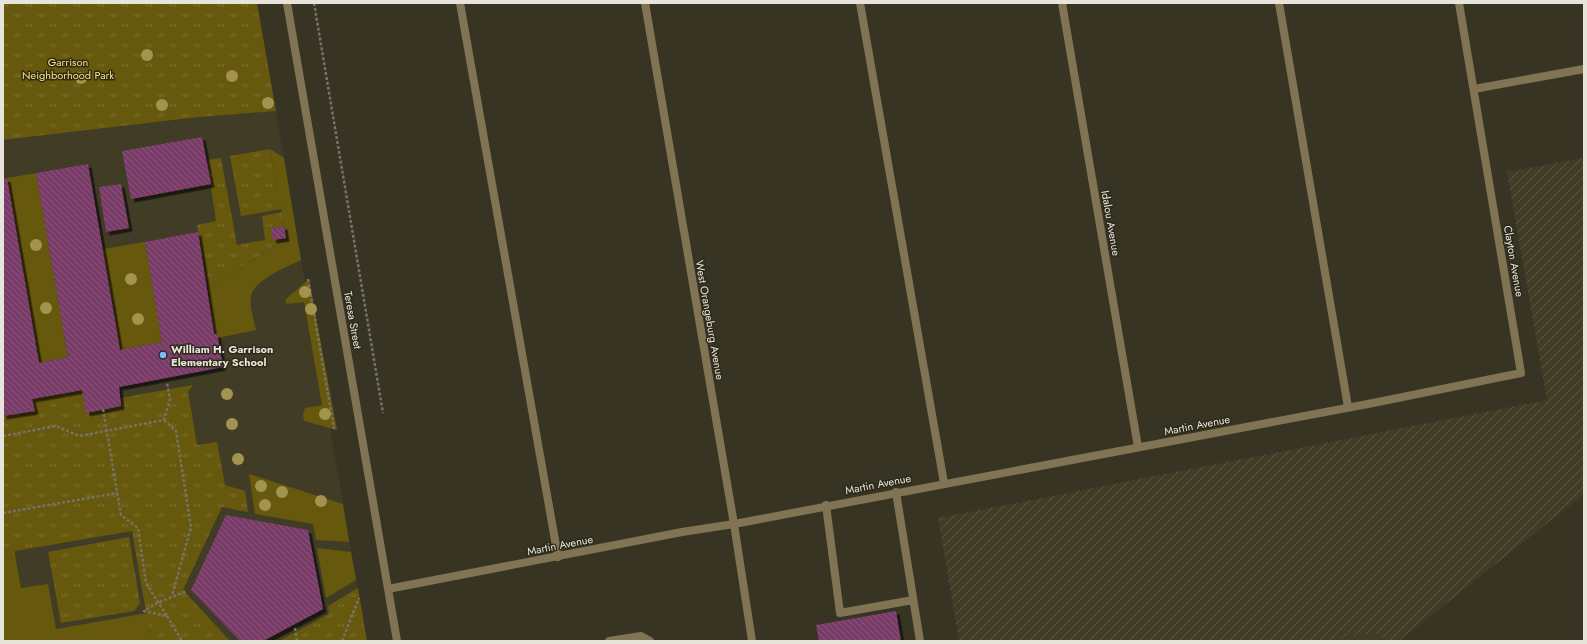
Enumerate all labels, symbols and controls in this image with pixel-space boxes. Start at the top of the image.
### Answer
park label: Garrison Neighborhood Park [22,54,114,83]
street label: Idalou Avenue [1097,189,1125,257]
street label: Clayton Avenue [1500,224,1528,298]
street label: West Orangeburg Avenue [692,259,728,381]
street label: Teresa Street [340,290,366,350]
place label: William H. Garrison Elementary School [171,341,273,370]
marker: William H. Garrison Elementary School [158,350,168,360]
street label: Martin Avenue [1163,411,1232,439]
street label: Martin Avenue [844,470,913,498]
street label: Martin Avenue [526,531,595,559]

